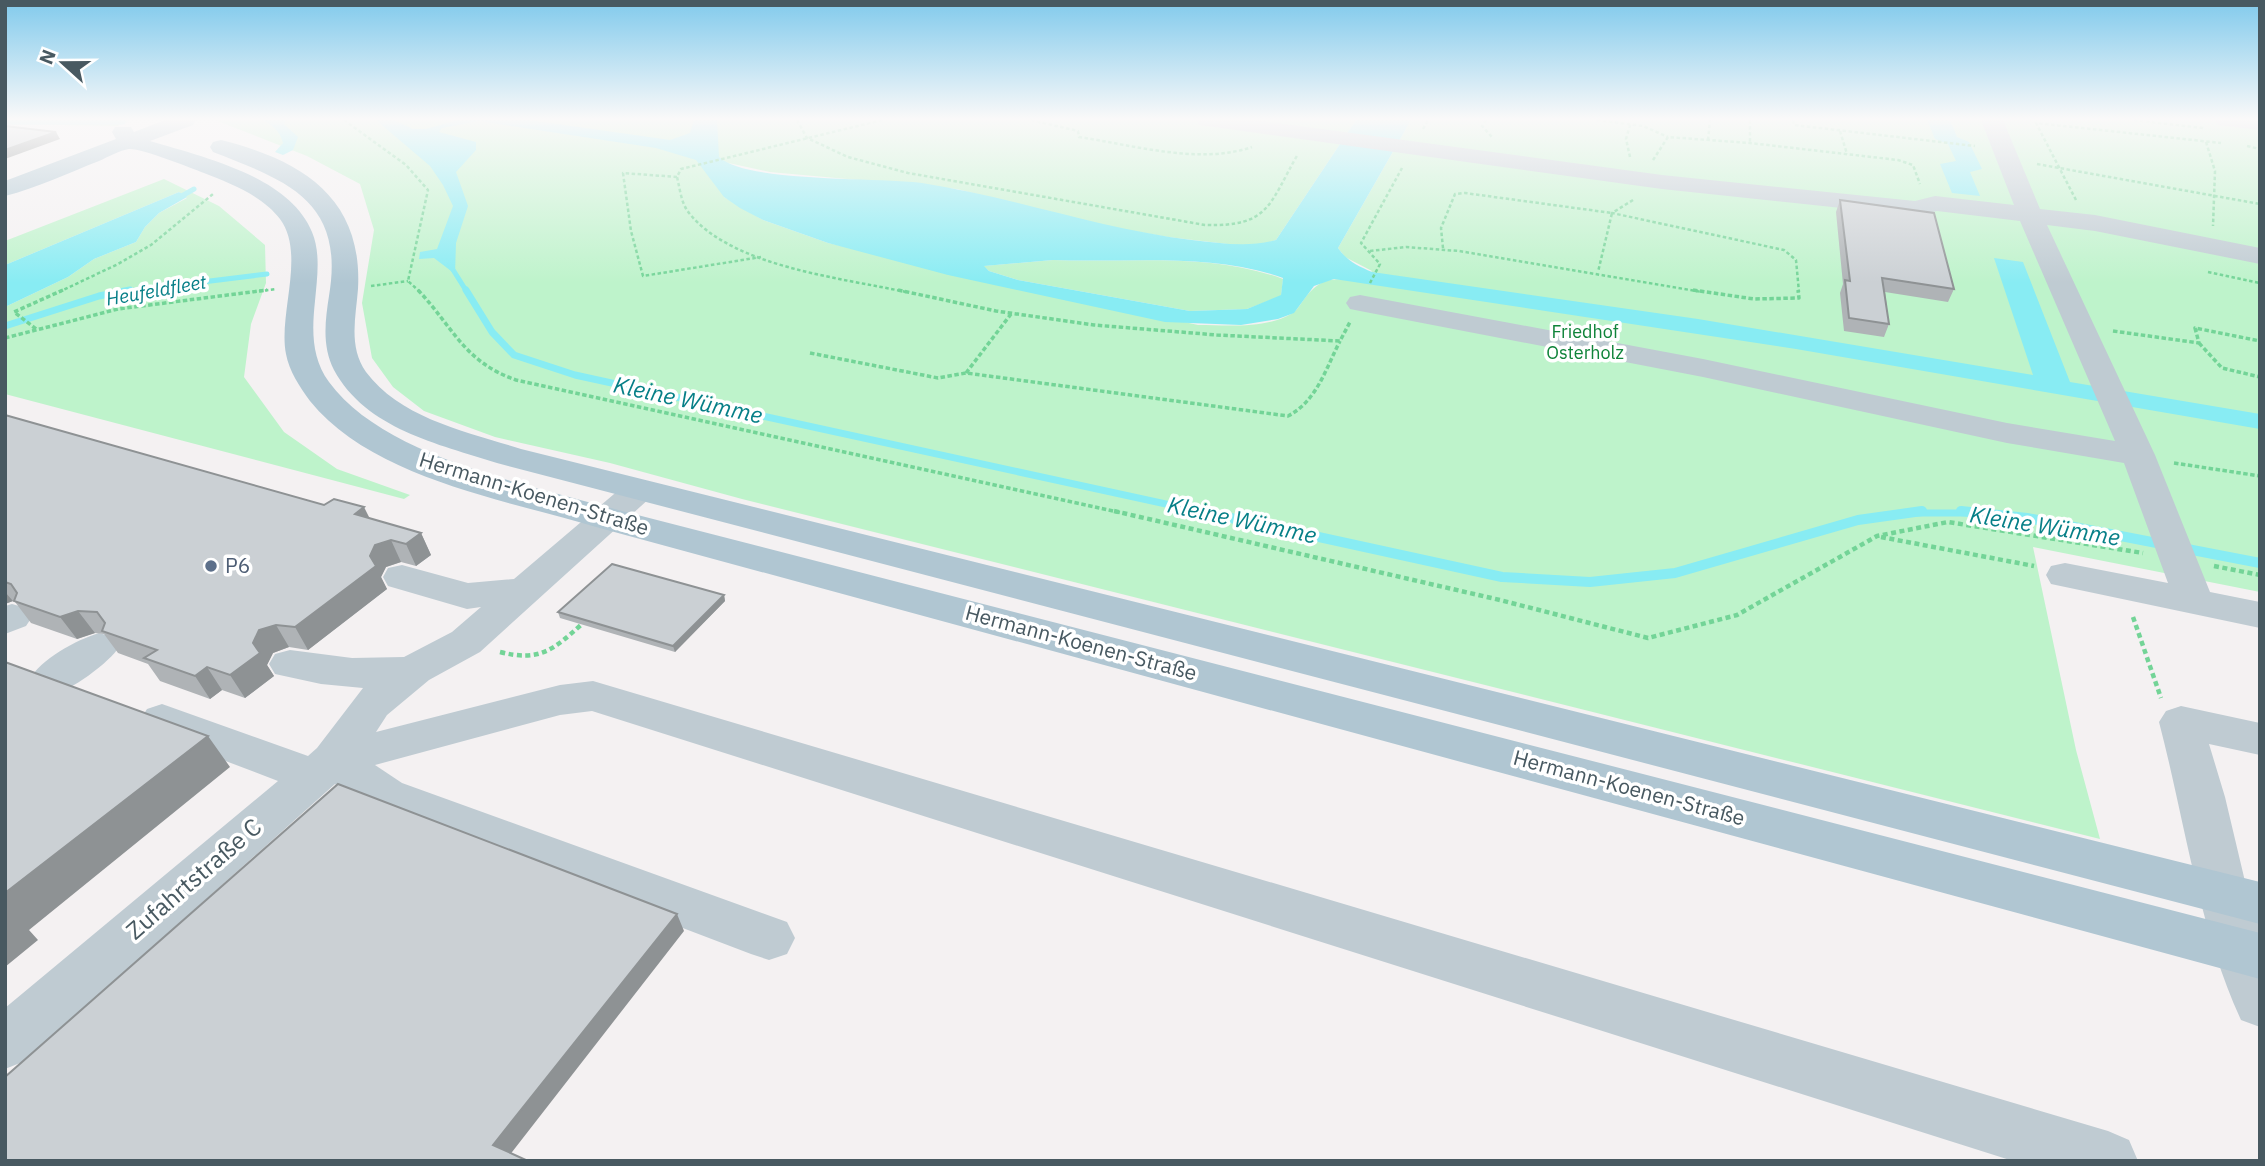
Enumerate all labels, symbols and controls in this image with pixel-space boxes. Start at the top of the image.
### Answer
north arrow [28,28,98,98]
text: N [33,46,61,68]
water label: Heufeldfleet [104,269,209,311]
park label: Friedhof Osterholz [1546,320,1624,364]
water label: Kleine Wümme [611,369,766,430]
street label: Hermann-Koenen-Straße [416,445,653,541]
water label: Kleine Wümme [1165,489,1320,550]
water label: Kleine Wümme [1968,498,2123,552]
place label: P6 [225,551,250,579]
marker: P6 [203,558,219,574]
street label: Hermann-Koenen-Straße [962,598,1200,686]
street label: Hermann-Koenen-Straße [1510,743,1748,831]
street label: Zufahrtstraße C [119,810,268,946]

